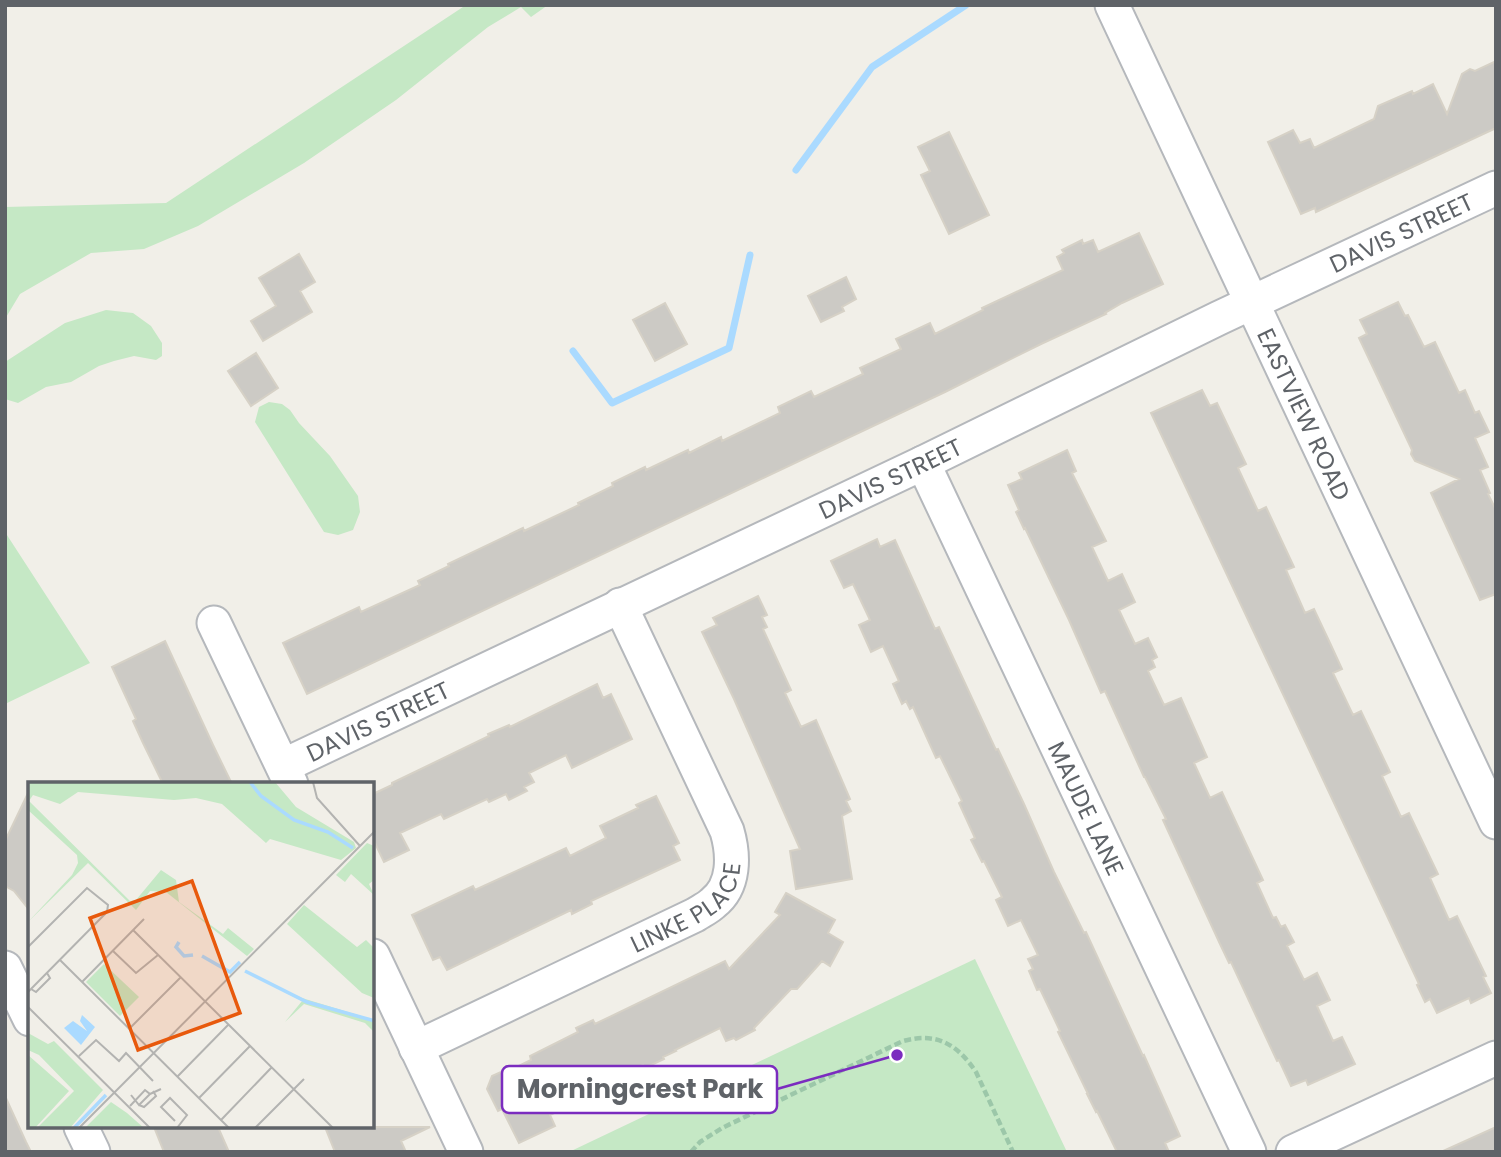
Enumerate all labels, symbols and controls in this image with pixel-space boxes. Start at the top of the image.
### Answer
street label: DAVIS STREET [1324,185,1478,280]
street label: EASTVIEW ROAD [1250,323,1359,505]
street label: DAVIS STREET [813,430,967,527]
street label: DAVIS STREET [301,673,455,769]
street label: MAUDE LANE [1041,736,1132,881]
inset map [28,782,374,1129]
street label: LINKE PLACE [625,861,748,960]
callout: Morningcrest Park [502,1066,777,1113]
text: Morningcrest Park [517,1071,763,1107]

